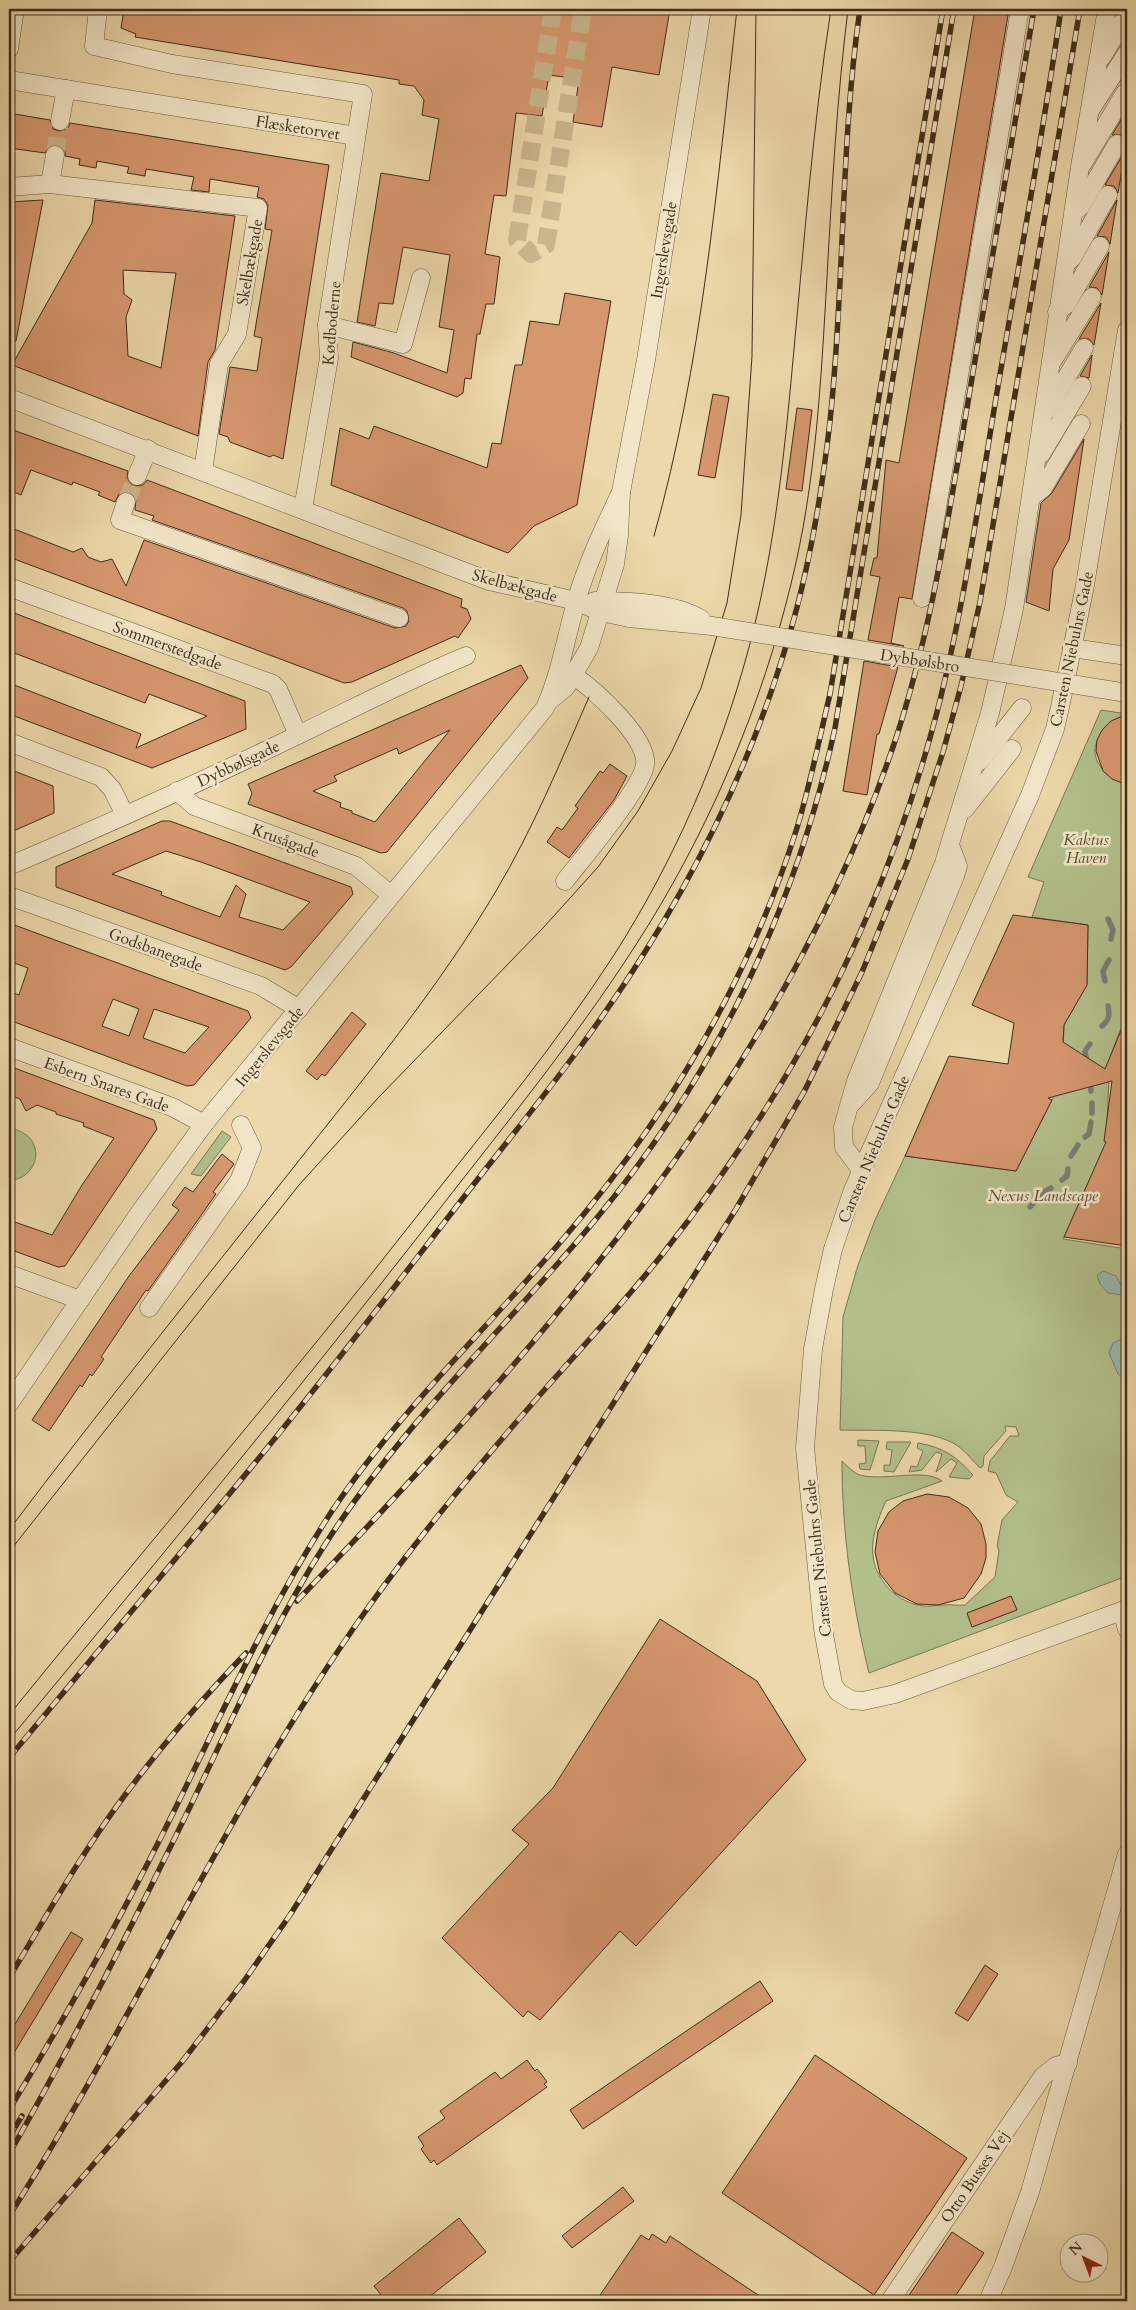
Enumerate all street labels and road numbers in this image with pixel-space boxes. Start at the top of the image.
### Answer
street label: Flæsketorvet [254,110,342,146]
street label: Ingerslevsgade [645,200,683,300]
street label: Skelbækgade [232,217,268,307]
street label: Kødboderne [317,280,347,366]
street label: Skelbækgade [470,564,560,608]
street label: Carsten Niebuhrs Gade [1045,569,1099,729]
street label: Sommerstedgade [110,616,225,676]
street label: Dybbølsbro [879,644,961,678]
street label: Dybbølsgade [194,735,283,793]
street label: Krusågade [249,819,323,863]
street label: Godsbanegade [106,923,206,977]
street label: Ingerslevsgade [230,1001,309,1092]
street label: Esbern Snares Gade [41,1052,173,1118]
street label: Carsten Niebuhrs Gade [833,1072,915,1227]
street label: Carsten Niebuhrs Gade [799,1478,837,1638]
street label: Otto Busses Vej [936,2126,1014,2227]

